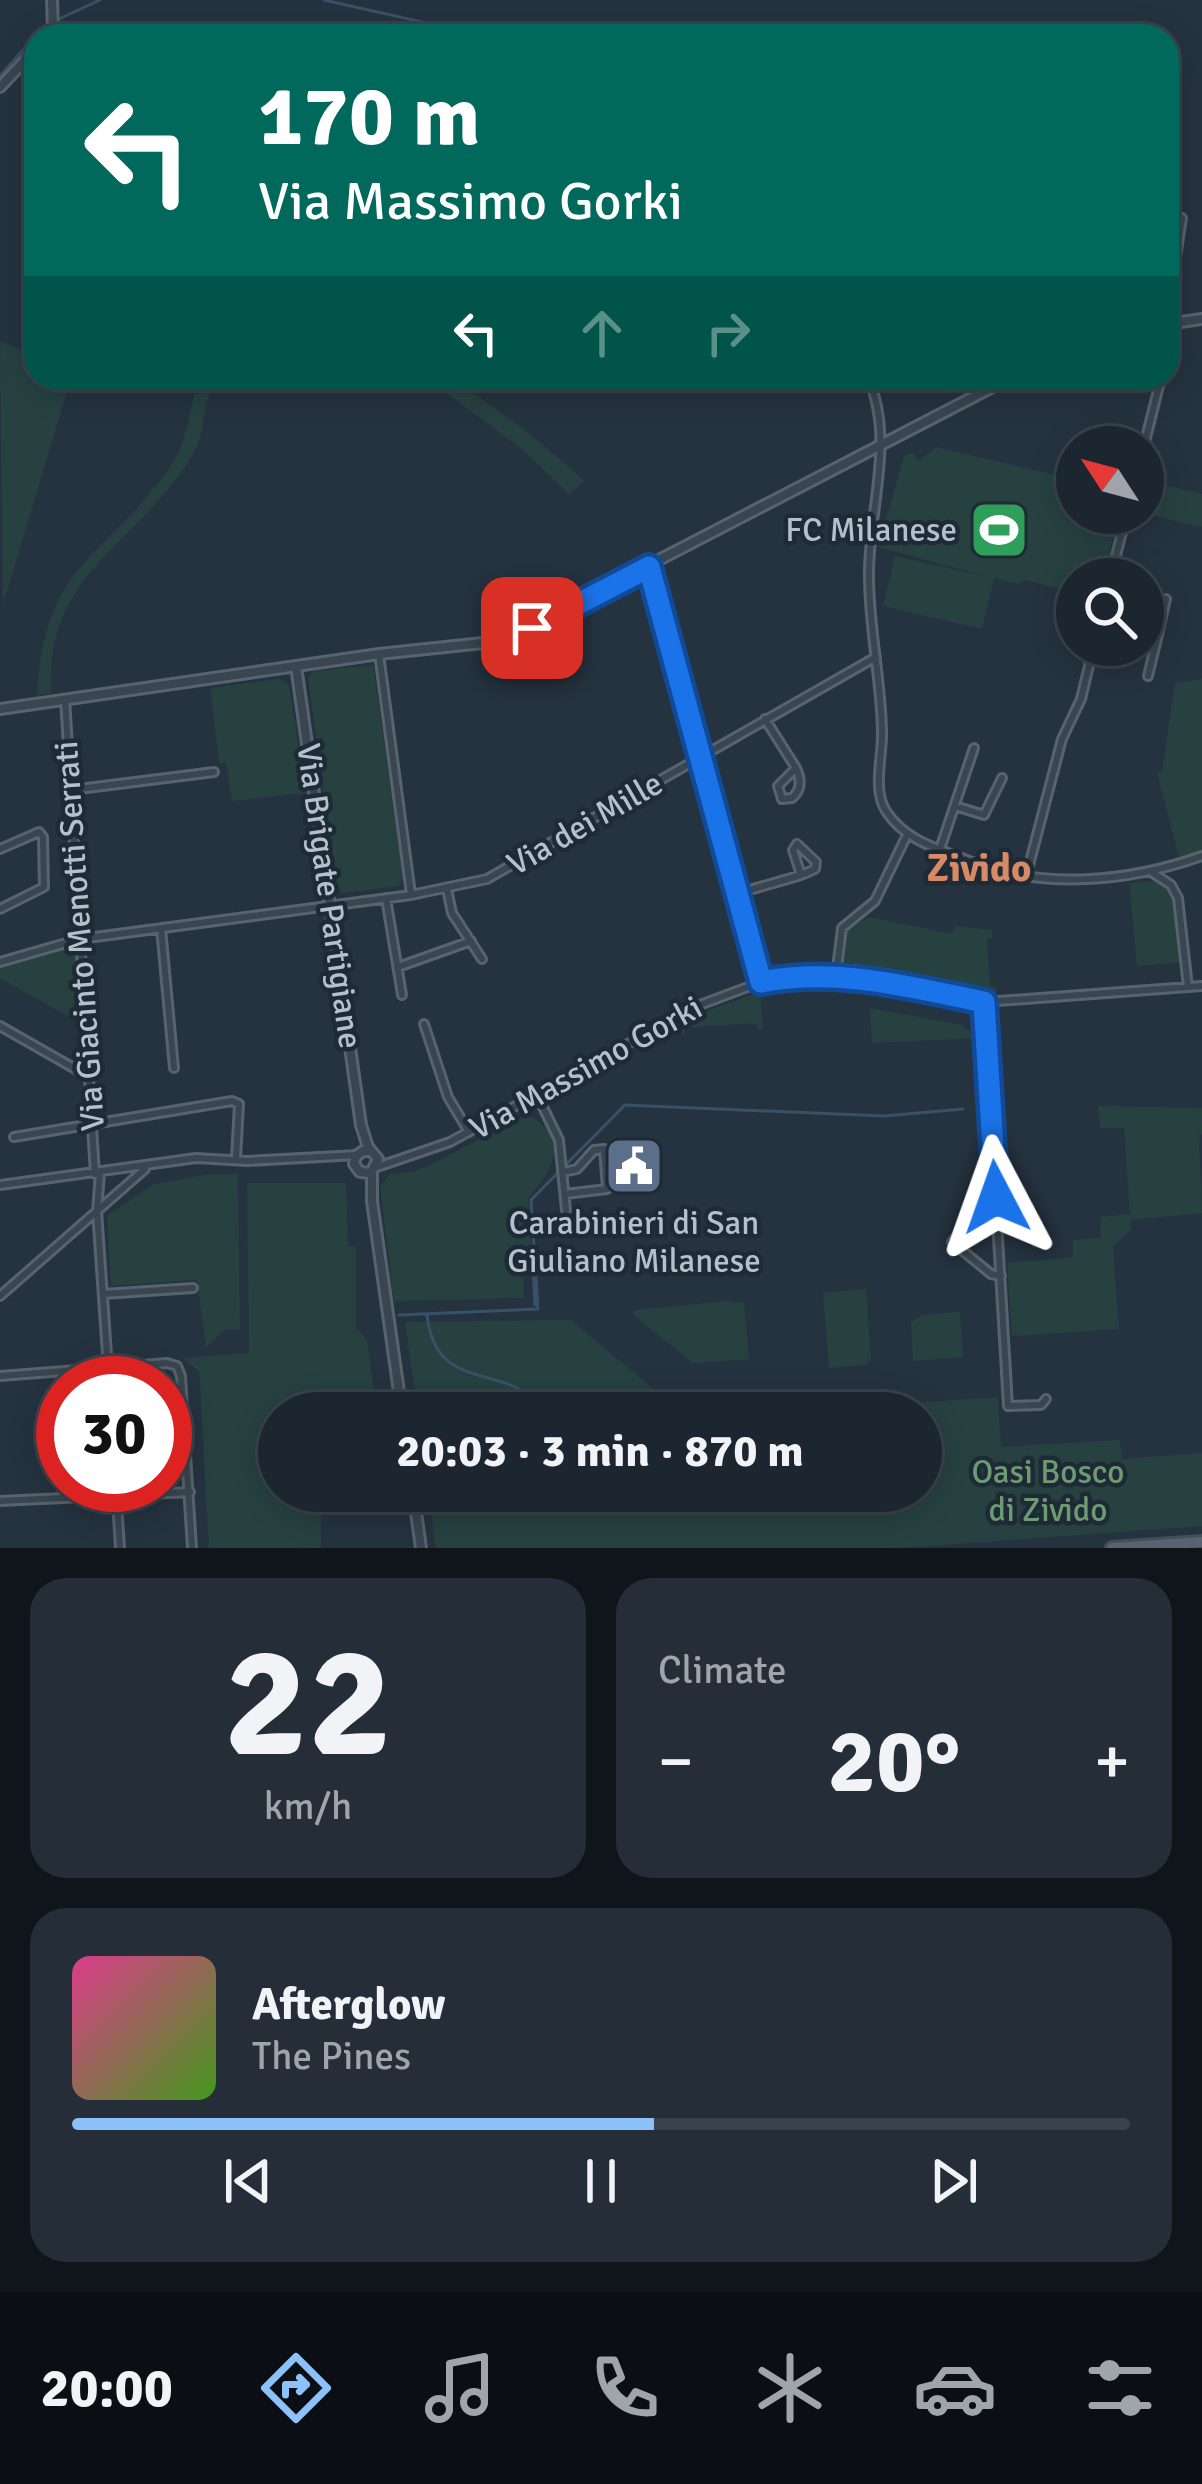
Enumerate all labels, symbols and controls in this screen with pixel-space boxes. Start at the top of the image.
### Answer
text: 170 m [258,65,480,169]
icon: left [60,72,216,228]
text: Via Massimo Gorki [258,168,683,235]
icon: left [443,300,509,366]
icon: ahead [569,300,635,366]
icon: right [695,300,761,366]
north arrow [1056,426,1164,534]
map controls [1056,426,1164,666]
sports icon: FC Milanese [968,499,1030,561]
place label: FC Milanese [785,510,957,551]
button: search [1056,558,1164,666]
pin [481,577,583,679]
icon: arrive [499,595,565,661]
street label: Via Giacinto Menotti Serrati [46,740,114,1132]
street label: Via Brigate Partigiane [287,741,371,1051]
street label: Via dei Mille [500,763,670,885]
district label: Zivido [927,844,1031,892]
street label: Via Massimo Gorki [462,987,710,1149]
position arrow [933,1134,1059,1260]
public building icon: Carabinieri di San Giuliano Milanese [603,1135,665,1197]
place label: Carabinieri di San Giuliano Milanese [507,1203,761,1282]
speed limit sign: 30 [36,1356,192,1512]
text: 20:03 · 3 min · 870 m [396,1424,804,1479]
park label: Oasi Bosco di Zivido [972,1452,1124,1531]
text: 22 [224,1607,392,1800]
text: Climate [658,1646,787,1694]
text: 20° [827,1706,961,1817]
text: − [658,1721,694,1802]
text: + [1094,1721,1130,1802]
text: km/h [264,1782,352,1830]
text: Afterglow [252,1977,445,2032]
text: The Pines [252,2032,411,2080]
icon: previous [215,2148,281,2214]
icon: pause [568,2148,634,2214]
icon: next [921,2148,987,2214]
icon: directions [254,2346,338,2430]
icon: music [418,2346,502,2430]
icon: phone [583,2346,667,2430]
icon: climate [748,2346,832,2430]
icon: car [913,2346,997,2430]
icon: filters [1078,2346,1162,2430]
text: 20:00 [40,2355,173,2422]

